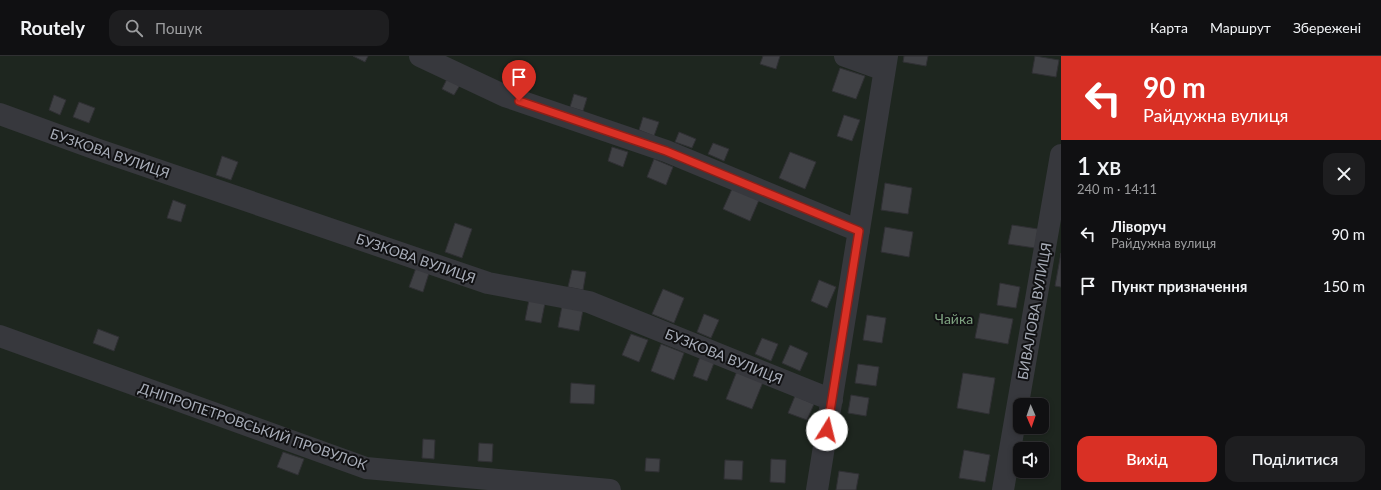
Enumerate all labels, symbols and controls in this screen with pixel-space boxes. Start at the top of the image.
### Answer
search box [109,10,389,46]
text: Routely [20,16,85,39]
icon: search [123,17,145,39]
text: Пошук [155,19,202,37]
text: Карта [1150,19,1188,36]
text: Маршрут [1210,19,1271,36]
text: Збережені [1293,19,1361,36]
pin [502,60,536,101]
icon: arrive [508,66,530,88]
text: 90 m [1143,70,1206,104]
icon: left [1077,72,1129,124]
text: Райдужна вулиця [1143,104,1288,126]
street label: БУЗКОВА ВУЛИЦЯ [48,125,172,181]
text: 1 хв [1077,151,1121,180]
button: close [1323,153,1365,195]
text: 240 m · 14:11 [1077,181,1157,197]
text: Ліворуч [1111,217,1166,235]
icon: left [1077,223,1099,245]
text: 90 m [1331,225,1365,243]
street label: БУЗКОВА ВУЛИЦЯ [354,230,478,286]
text: Райдужна вулиця [1111,235,1216,251]
street label: БИВАЛОВА ВУЛИЦЯ [1014,241,1054,381]
icon: arrive [1077,275,1099,297]
text: Пункт призначення [1111,277,1247,295]
text: 150 m [1323,277,1365,295]
park label: Чайка [935,310,973,327]
street label: БУЗКОВА ВУЛИЦЯ [663,325,785,387]
street label: ДНІПРОПЕТРОВСЬКИЙ ПРОВУЛОК [137,379,370,473]
north arrow [1013,398,1049,434]
map controls [1013,398,1049,478]
position arrow [806,409,848,451]
button: Вихід [1077,436,1217,482]
button: Поділитися [1225,436,1365,482]
button: sound [1013,442,1049,478]

